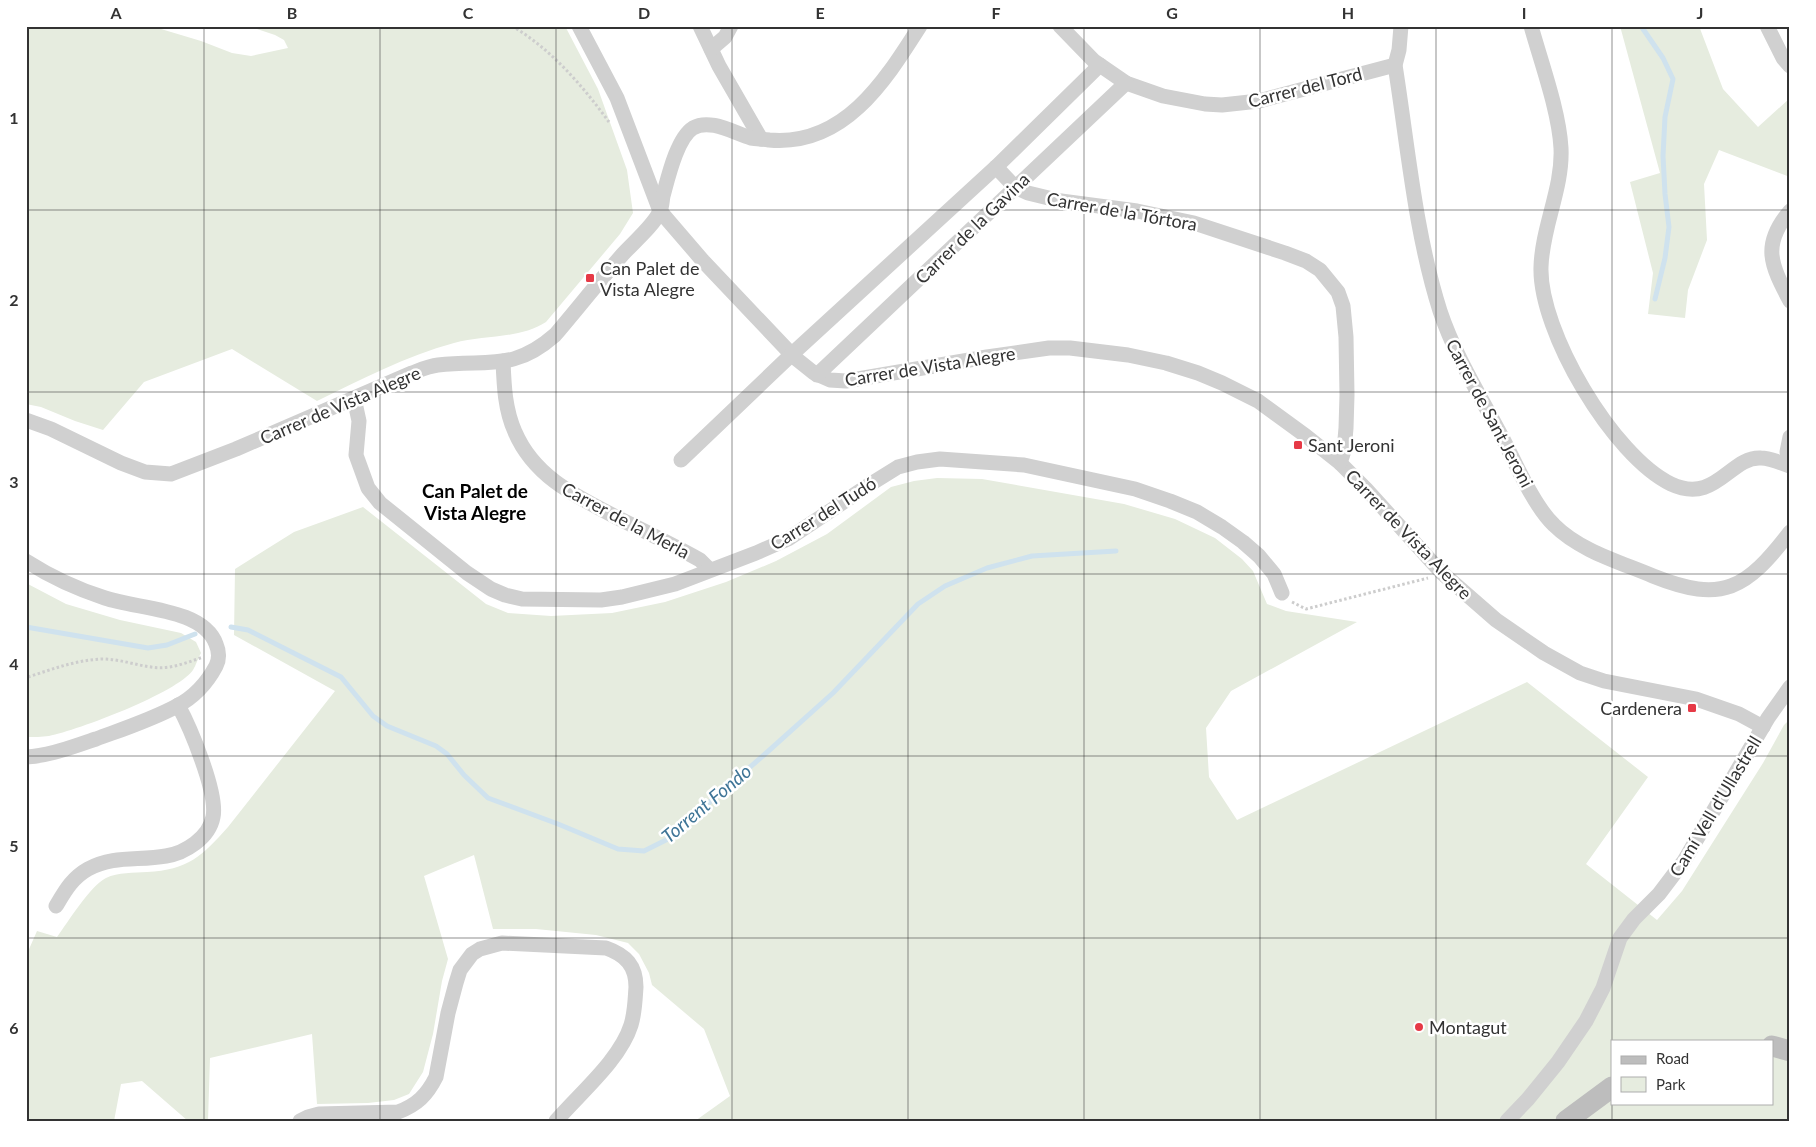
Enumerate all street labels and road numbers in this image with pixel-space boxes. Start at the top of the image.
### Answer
street label: Carrer del Tord [1246,62,1364,112]
street label: Carrer de la Gavina [910,168,1034,288]
street label: Carrer de la Tórtora [1045,187,1199,235]
street label: Carrer de Sant Jeroni [1442,335,1538,491]
street label: Carrer de Vista Alegre [843,342,1017,390]
street label: Carrer de Vista Alegre [256,361,424,449]
street label: Carrer de Vista Alegre [1341,464,1477,604]
street label: Carrer del Tudó [766,472,880,554]
street label: Carrer de la Merla [558,477,694,563]
street label: Camí Vell d'Ullastrell [1664,732,1766,880]

